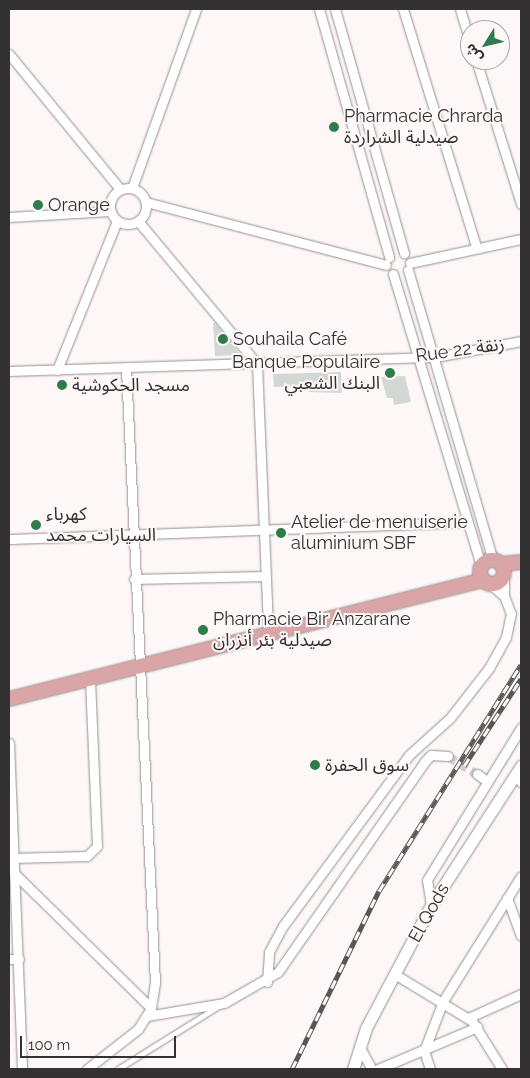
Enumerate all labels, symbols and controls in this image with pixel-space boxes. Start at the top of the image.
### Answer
north arrow [460,20,510,70]
text: ش [462,41,486,66]
place label: Pharmacie Chrarda صيدلية الشراردة [344,106,503,148]
marker: Pharmacie Chrarda صيدلية الشراردة [328,121,340,133]
place label: Orange [48,194,110,216]
marker: Orange [32,199,44,211]
place label: Souhaila Café [233,328,347,350]
marker: Souhaila Café [217,333,229,345]
street label: Rue 22 زنقة [414,333,506,367]
place label: Banque Populaire البنك الشعبي [232,352,380,394]
marker: Banque Populaire البنك الشعبي [384,367,396,379]
place label: مسجد الحكوشية [72,374,190,396]
marker: مسجد الحكوشية [56,379,68,391]
place label: كهرباء السيارات محمد [46,504,156,546]
place label: Atelier de menuiserie aluminium SBF [291,512,468,554]
marker: كهرباء السيارات محمد [30,519,42,531]
marker: Atelier de menuiserie aluminium SBF [275,527,287,539]
place label: Pharmacie Bir Anzarane صيدلية بئر أنزران [213,609,411,652]
marker: Pharmacie Bir Anzarane صيدلية بئر أنزران [197,624,209,636]
place label: سوق الحفرة [325,754,409,776]
marker: سوق الحفرة [309,759,321,771]
street label: El Qods [404,880,454,946]
scale bar [22,1026,179,1058]
text: 100 m [28,1036,70,1054]

